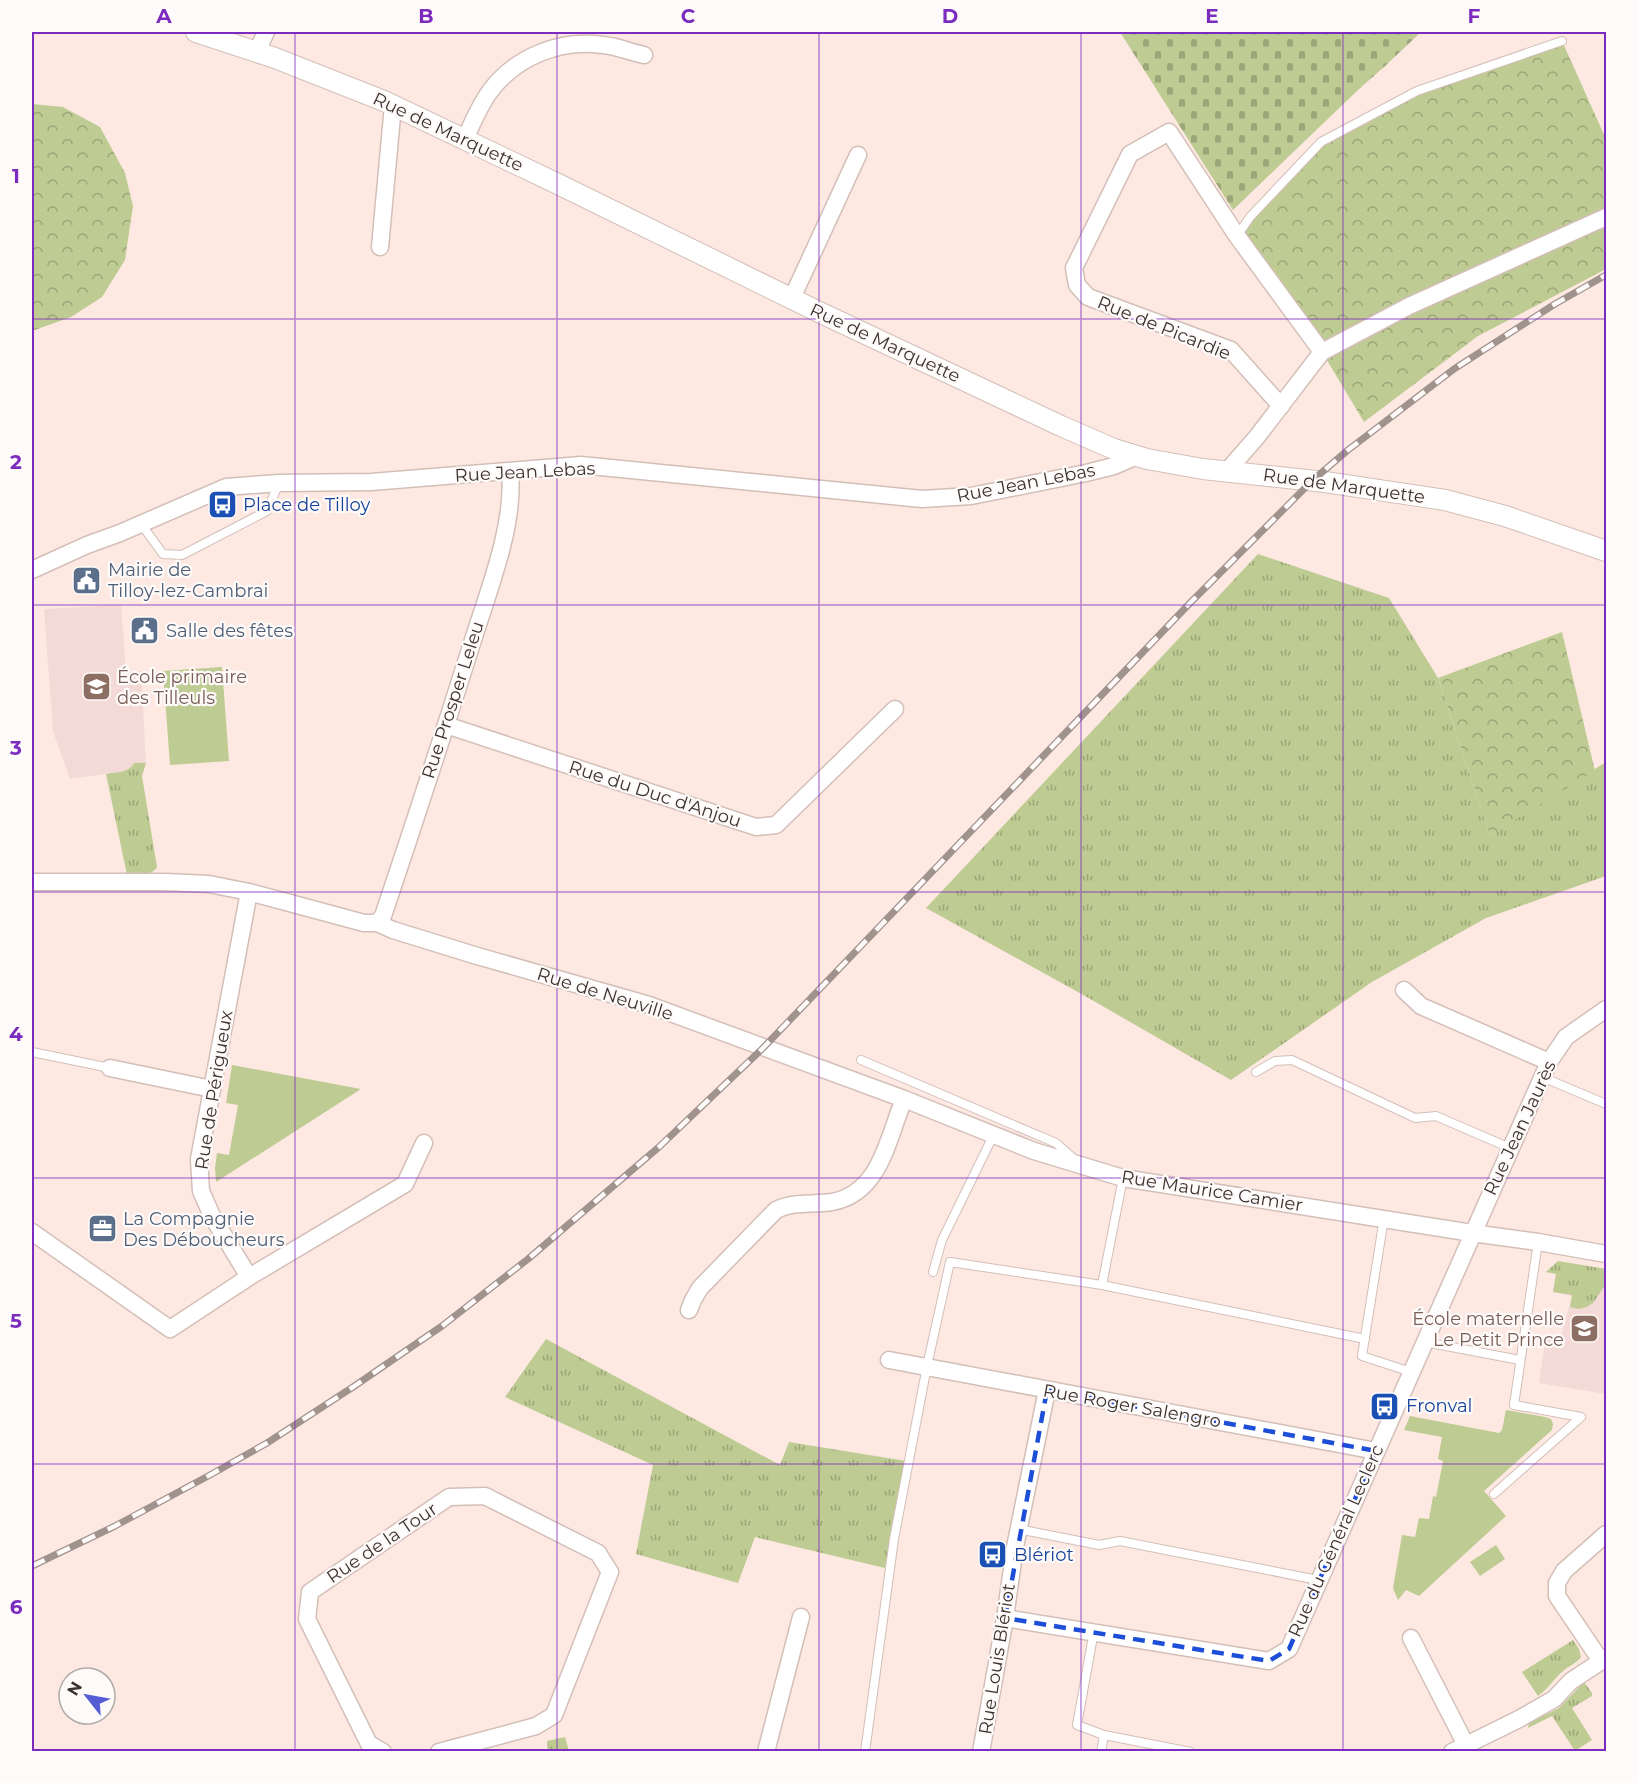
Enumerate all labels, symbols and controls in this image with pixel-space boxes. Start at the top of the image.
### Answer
text: A [155,4,172,28]
text: B [418,4,434,28]
text: C [681,4,696,28]
text: D [942,4,958,28]
text: E [1205,4,1219,28]
text: F [1468,4,1481,28]
street label: Rue de Marquette [369,88,527,177]
text: 1 [12,164,20,188]
street label: Rue de Picardie [1094,291,1234,365]
street label: Rue de Marquette [806,299,964,388]
text: 2 [10,450,22,474]
street label: Rue Jean Lebas [454,457,596,487]
street label: Rue Jean Lebas [955,459,1097,507]
street label: Rue de Marquette [1262,464,1427,508]
bus stop icon: Place de Tilloy [206,489,238,521]
place label: Place de Tilloy [243,494,371,516]
place label: Mairie de Tilloy-lez-Cambrai [108,559,268,602]
public building icon: Mairie de Tilloy-lez-Cambrai [71,564,103,596]
public building icon: Salle des fêtes [129,615,161,647]
street label: Rue Prosper Leleu [417,618,489,782]
place label: Salle des fêtes [166,620,293,642]
place label: École primaire des Tilleuls [117,666,247,709]
school or university icon: École primaire des Tilleuls [80,671,112,703]
text: 3 [9,736,22,760]
street label: Rue du Duc d'Anjou [566,756,744,832]
street label: Rue de Neuville [534,963,676,1025]
street label: Rue de Périgueux [191,1008,238,1171]
text: 4 [9,1022,23,1046]
street label: Rue Jean Jaurès [1479,1057,1561,1199]
street label: Rue Maurice Camier [1120,1166,1304,1216]
place label: La Compagnie Des Déboucheurs [123,1208,285,1251]
office icon: La Compagnie Des Déboucheurs [86,1213,118,1245]
place label: École maternelle Le Petit Prince [1412,1308,1564,1351]
text: 5 [10,1309,22,1333]
school or university icon: École maternelle Le Petit Prince [1569,1313,1601,1345]
street label: Rue Roger Salengro [1041,1380,1223,1432]
bus stop icon: Fronval [1369,1390,1401,1422]
place label: Fronval [1406,1395,1472,1417]
street label: Rue du Général Leclerc [1284,1441,1388,1641]
street label: Rue de la Tour [323,1498,441,1588]
bus stop icon: Blériot [977,1539,1009,1571]
place label: Blériot [1014,1544,1074,1566]
street label: Rue Louis Blériot [974,1582,1020,1736]
text: 6 [10,1595,23,1619]
north arrow [57,1666,117,1726]
text: N [63,1678,86,1699]

